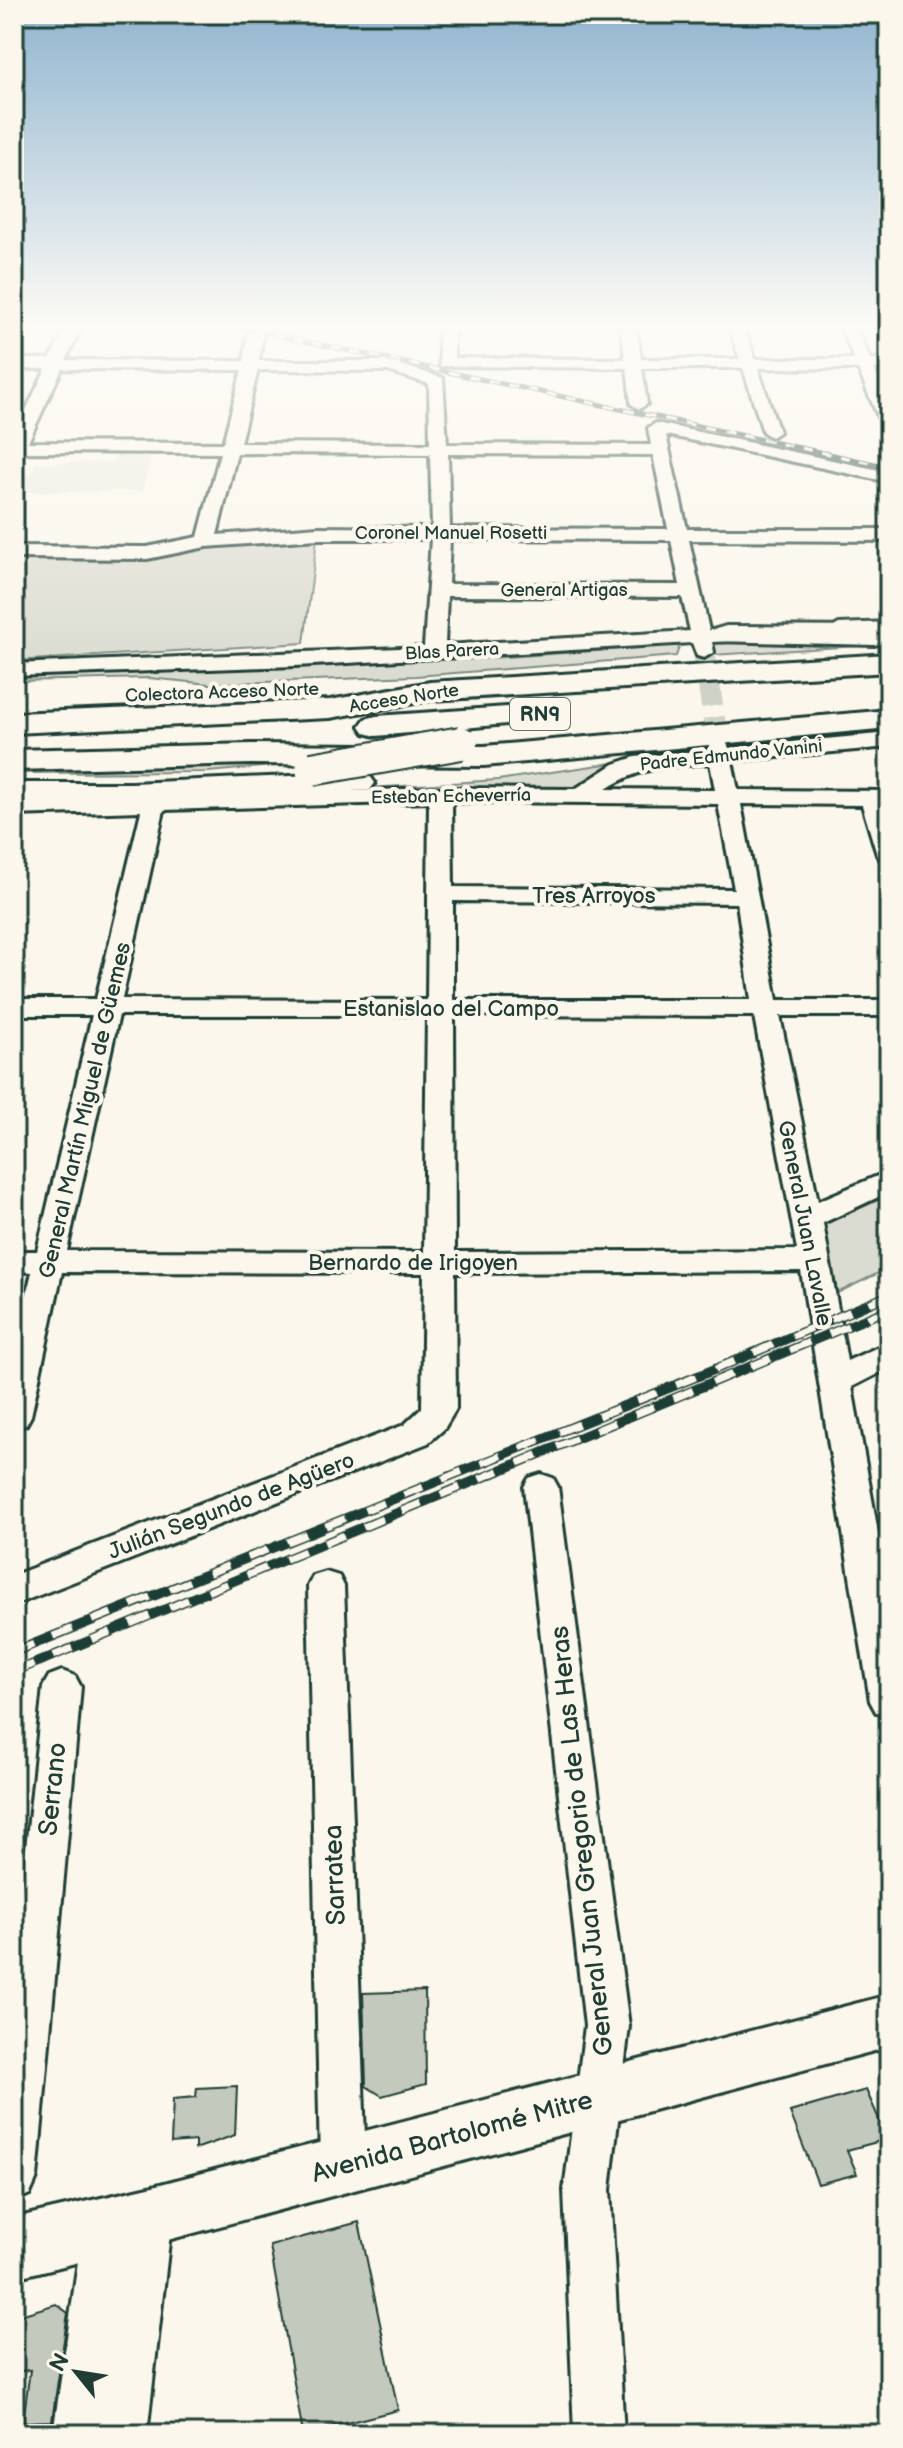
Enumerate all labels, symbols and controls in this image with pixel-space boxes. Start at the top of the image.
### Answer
street label: Coronel Manuel Rosetti [355,523,547,544]
street label: General Artigas [500,580,628,601]
street label: Blas Parera [404,639,500,664]
street label: Colectora Acceso Norte [125,679,320,706]
street label: Acceso Norte [348,679,461,718]
road number: RN9 [510,698,570,730]
street label: Padre Edmundo Vanini [639,735,823,776]
street label: Esteban Echeverría [371,785,531,808]
street label: Tres Arroyos [532,883,656,910]
street label: General Martín Miguel de Güemes [34,939,137,1281]
street label: Estanislao del Campo [343,996,559,1023]
street label: General Juan Lavalle [771,1118,838,1328]
street label: Bernardo de Irigoyen [308,1250,518,1277]
street label: Julián Segundo de Agüero [105,1447,358,1566]
street label: General Juan Gregorio de Las Heras [544,1624,620,2057]
street label: Serrano [33,1741,74,1837]
street label: Sarratea [318,1824,353,1926]
street label: Avenida Bartolomé Mitre [308,2085,596,2190]
north arrow [36,2332,116,2412]
text: N [44,2349,76,2377]

